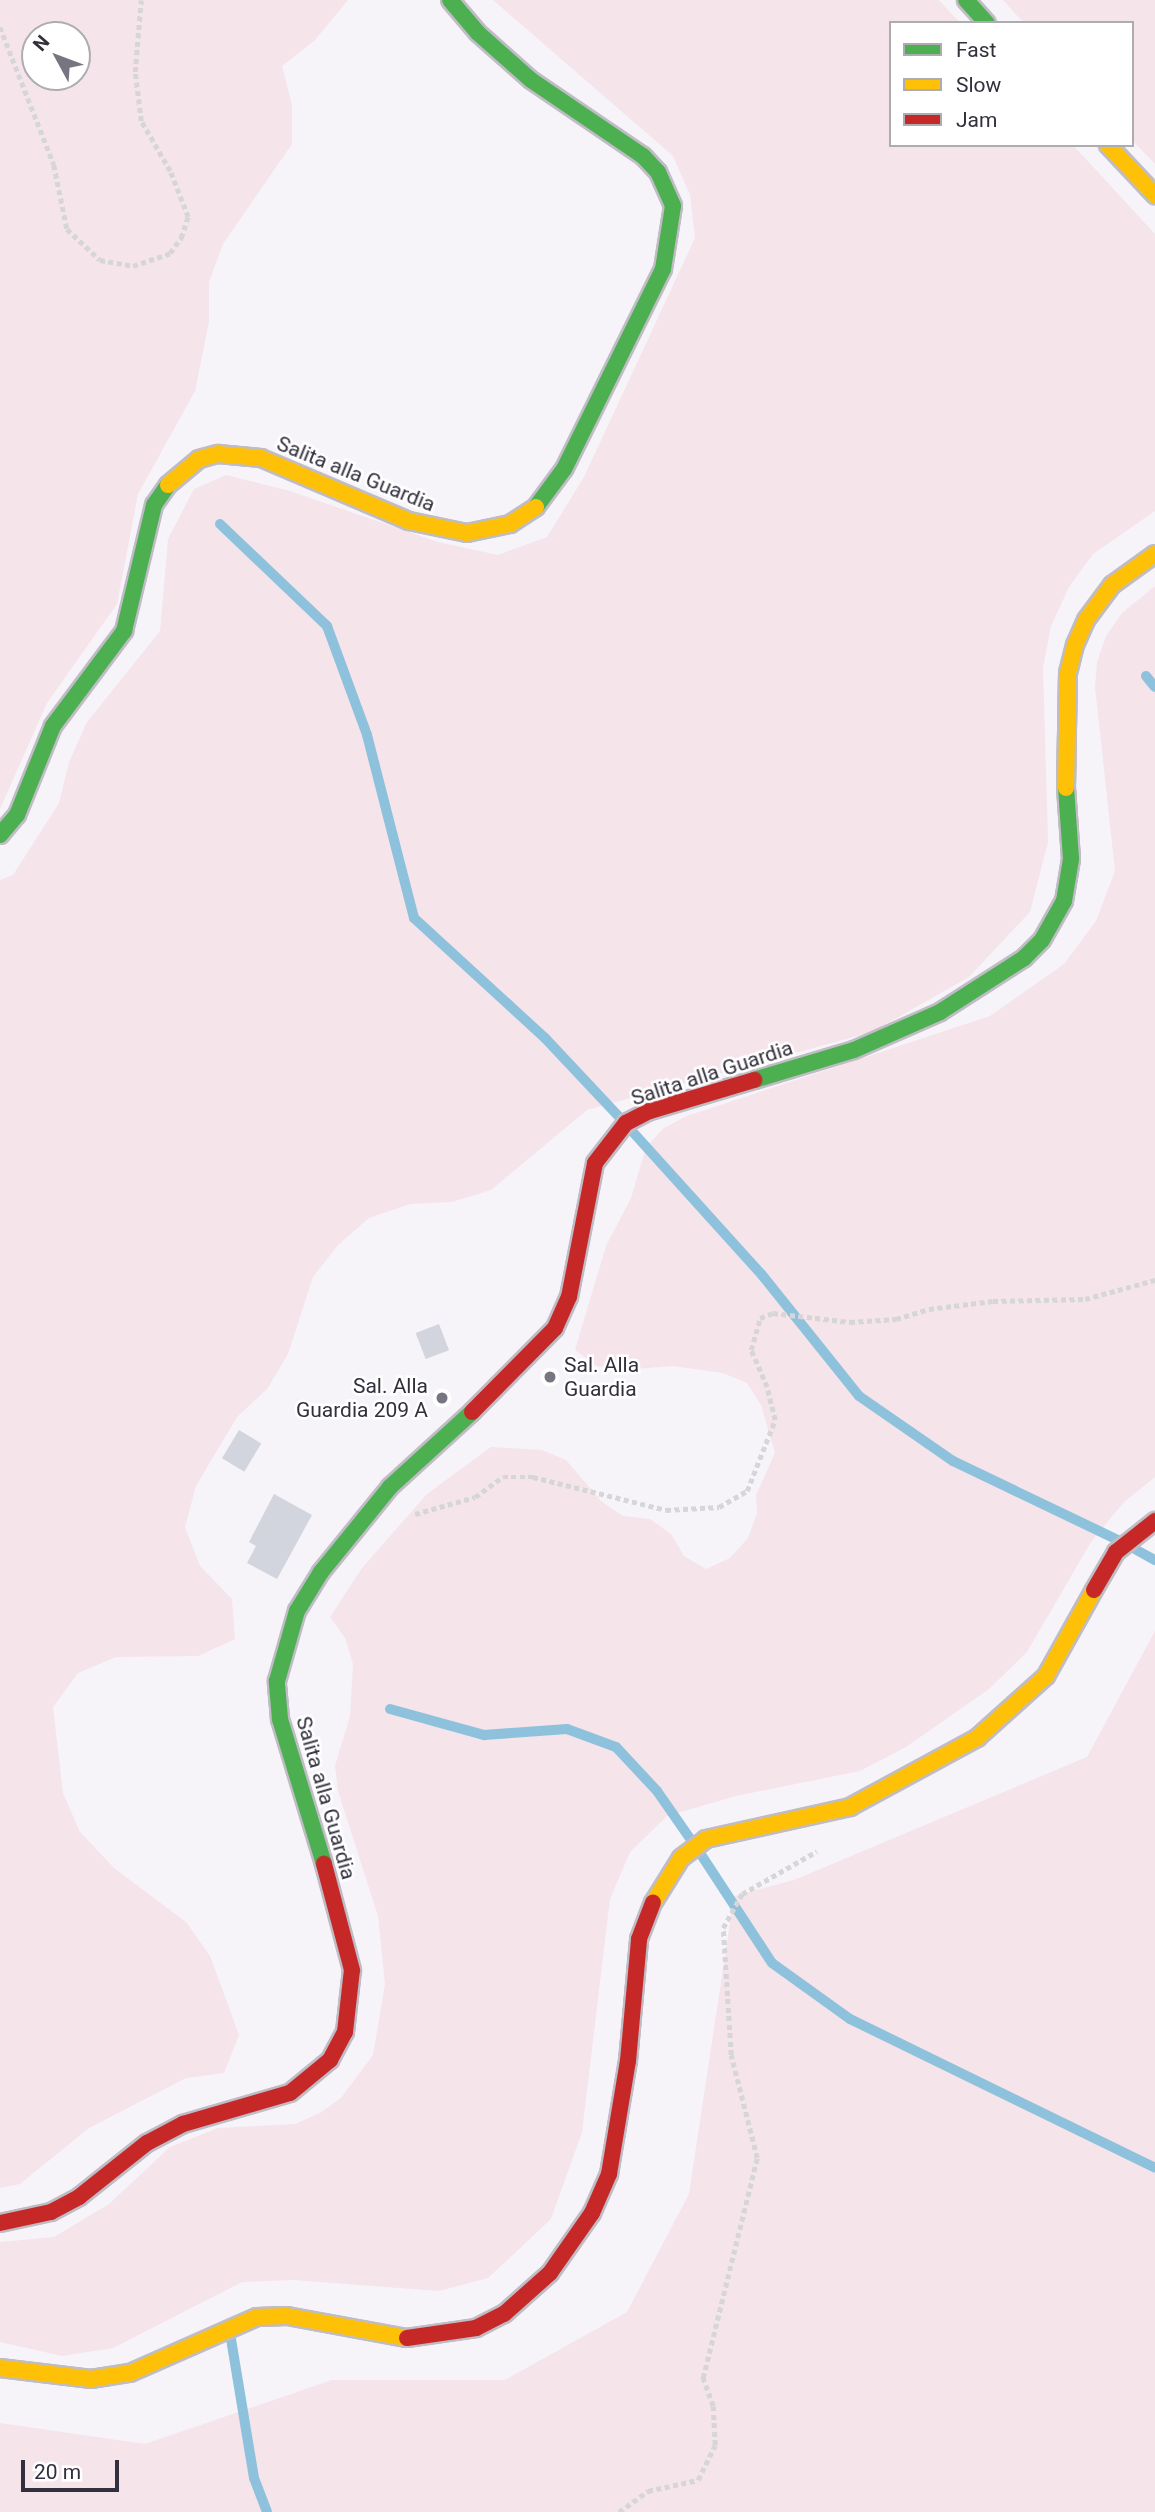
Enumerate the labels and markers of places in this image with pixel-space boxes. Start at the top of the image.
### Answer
place label: Sal. Alla Guardia [564,1352,639,1402]
marker: Sal. Alla Guardia [542,1369,558,1385]
place label: Sal. Alla Guardia 209 A [296,1373,428,1423]
marker: Sal. Alla Guardia 209 A [434,1390,450,1406]

